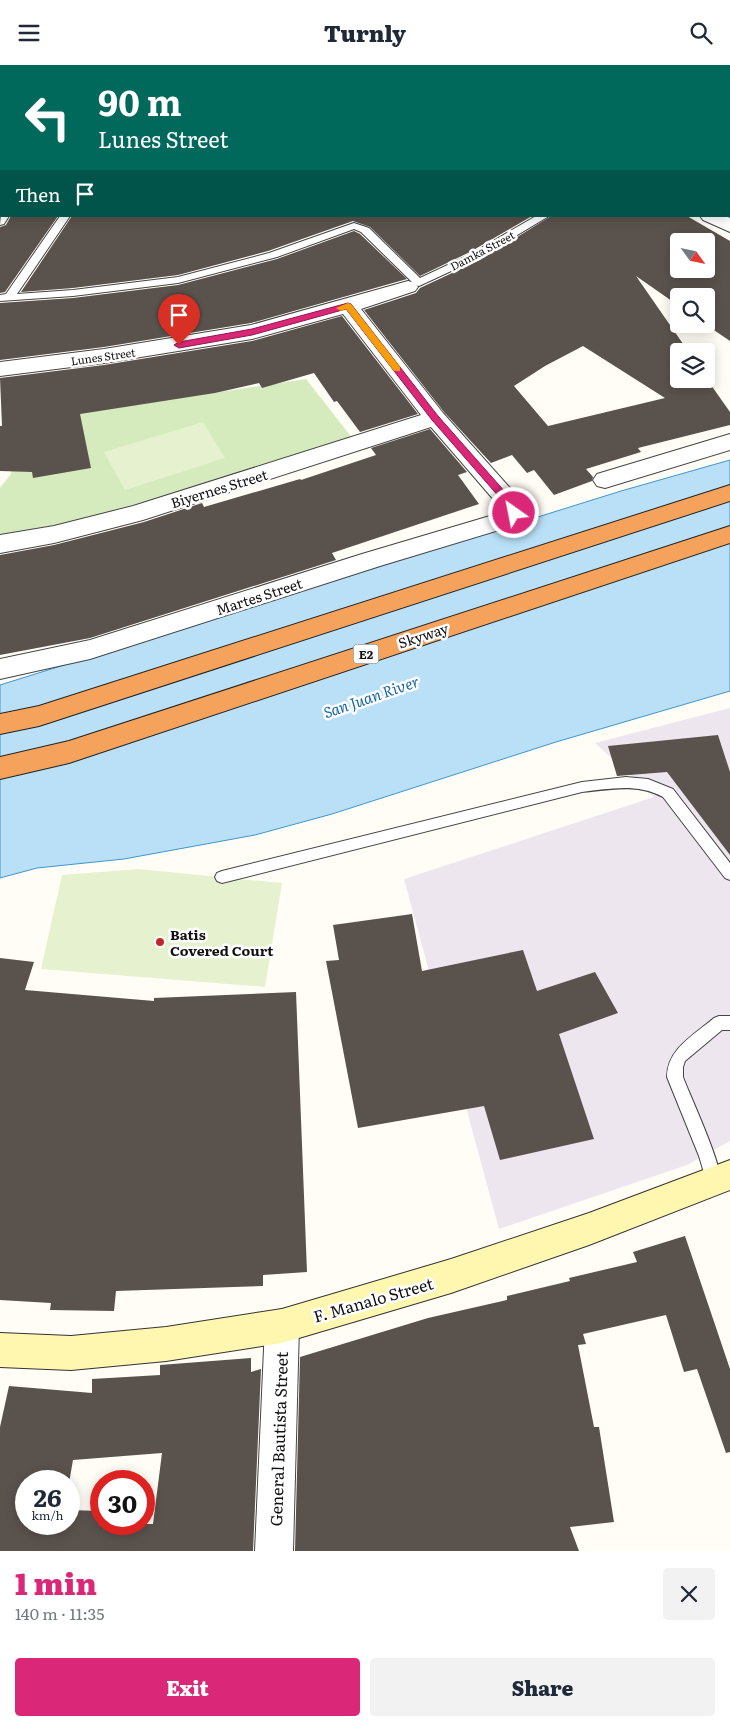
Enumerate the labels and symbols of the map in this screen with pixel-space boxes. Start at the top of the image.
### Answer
street label: Damka Street [447,226,518,274]
north arrow [670,233,715,277]
pin [158,294,200,345]
street label: Lunes Street [70,343,137,368]
street label: Biyernes Street [168,464,270,512]
position arrow [487,486,539,538]
street label: Martes Street [213,573,305,619]
street label: Skyway [395,617,452,652]
road number: E2 [354,645,378,663]
water label: San Juan River [320,669,422,723]
place label: Batis Covered Court [170,924,274,960]
marker: Batis Covered Court [154,936,166,948]
street label: F. Manalo Street [310,1270,436,1328]
street label: General Bautista Street [263,1351,293,1527]
speed limit sign: 30 [90,1470,155,1535]

